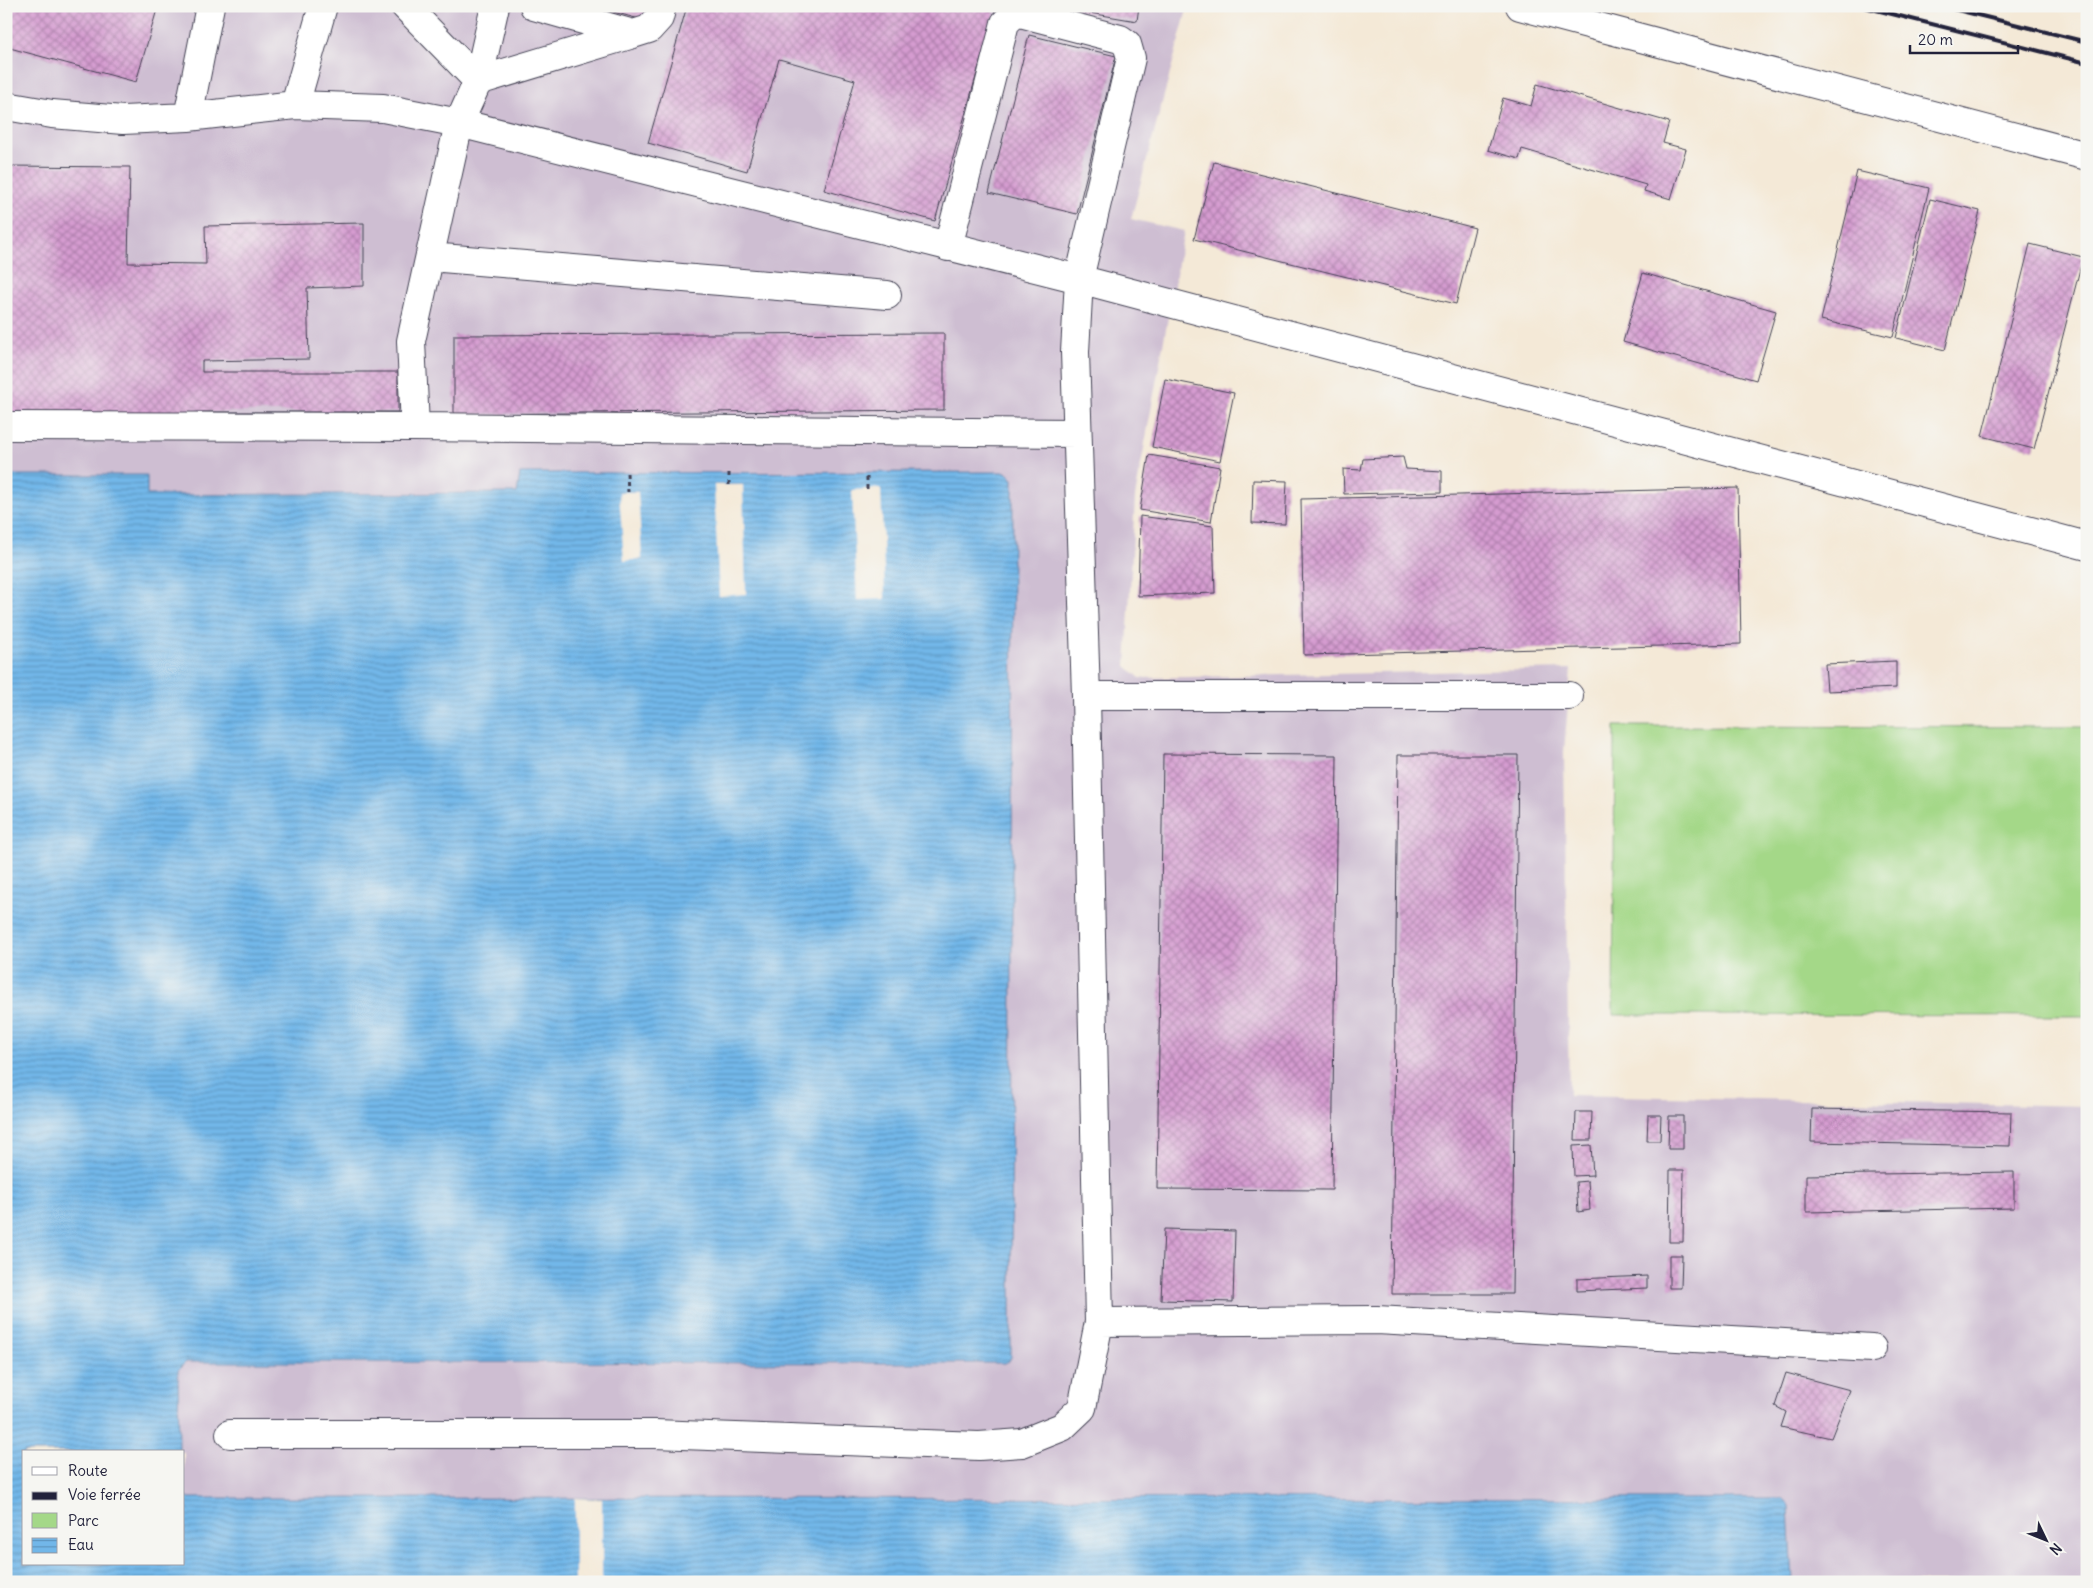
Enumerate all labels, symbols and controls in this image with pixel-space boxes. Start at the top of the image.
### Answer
scale bar [1910,22,2018,54]
text: 20 m [1918,30,1953,49]
legend [22,1450,185,1566]
text: Route [68,1461,108,1480]
text: Voie ferrée [68,1485,141,1504]
text: Parc [68,1511,99,1530]
north arrow [2020,1516,2070,1566]
text: Eau [68,1535,94,1554]
text: N [2046,1539,2065,1559]

